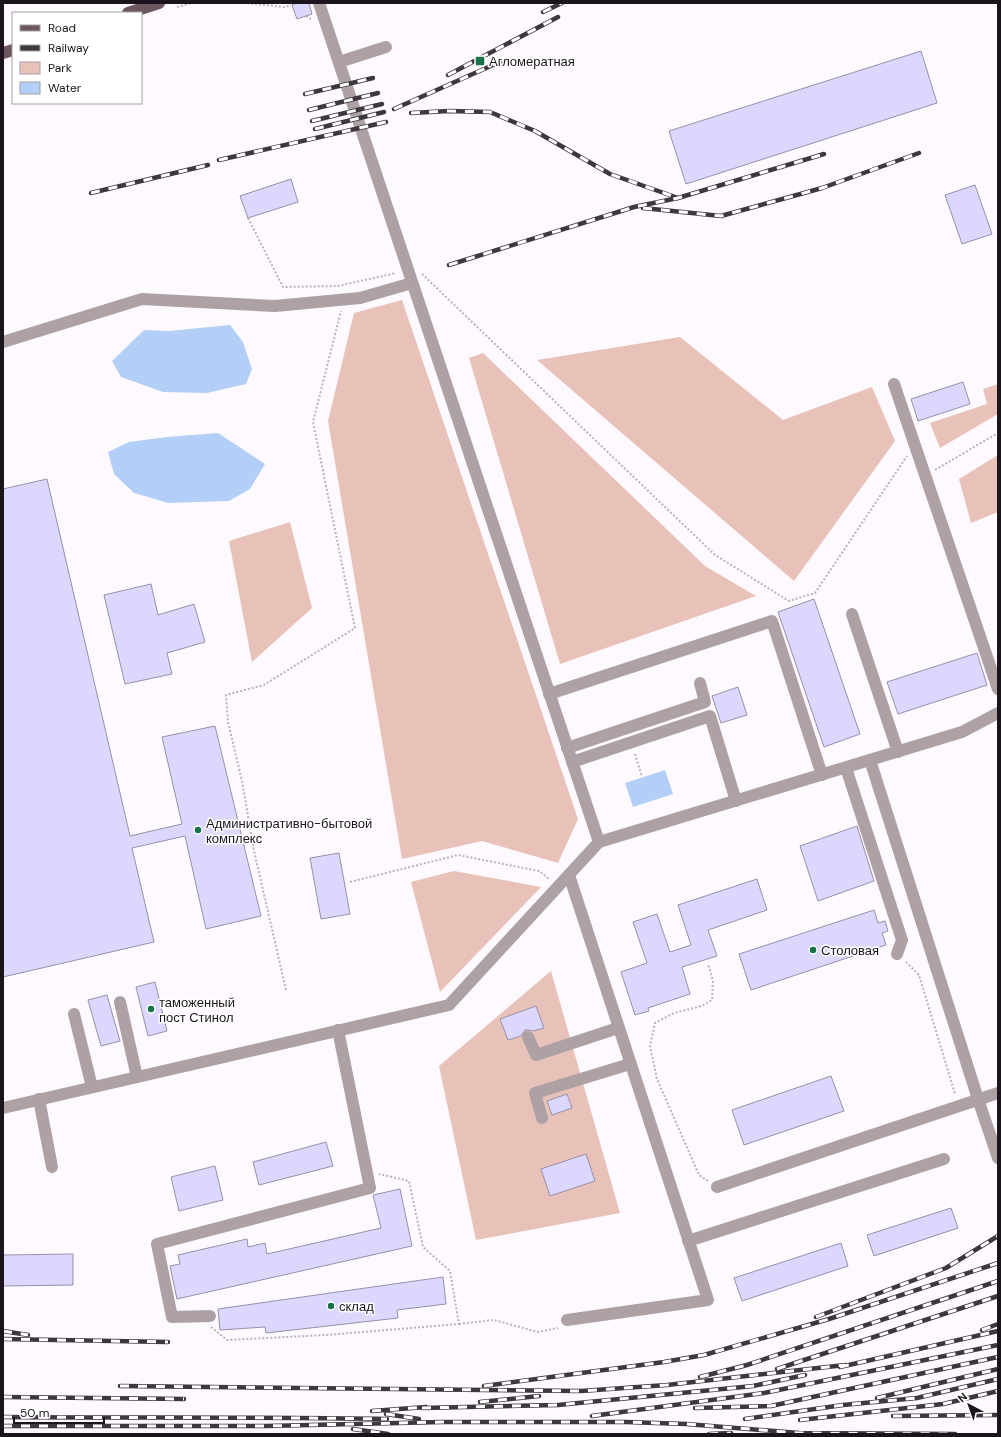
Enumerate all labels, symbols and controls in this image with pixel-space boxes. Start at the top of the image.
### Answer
legend [12,12,142,104]
text: Road [48,20,76,36]
text: Railway [48,40,89,56]
place label: Агломератная [489,53,575,70]
marker: Агломератная [474,55,486,67]
text: Park [48,60,72,76]
text: Water [48,80,82,96]
place label: Административно-бытовой комплекс [206,815,372,847]
marker: Административно-бытовой комплекс [193,825,203,835]
place label: Столовая [821,942,879,959]
marker: Столовая [808,945,818,955]
place label: таможенный пост Стинол [159,994,235,1026]
marker: таможенный пост Стинол [146,1004,156,1014]
place label: склад [339,1298,374,1315]
marker: склад [326,1301,336,1311]
north arrow [949,1385,989,1425]
text: N [955,1390,970,1405]
scale bar [14,1399,104,1425]
text: 50 m [20,1405,49,1421]

